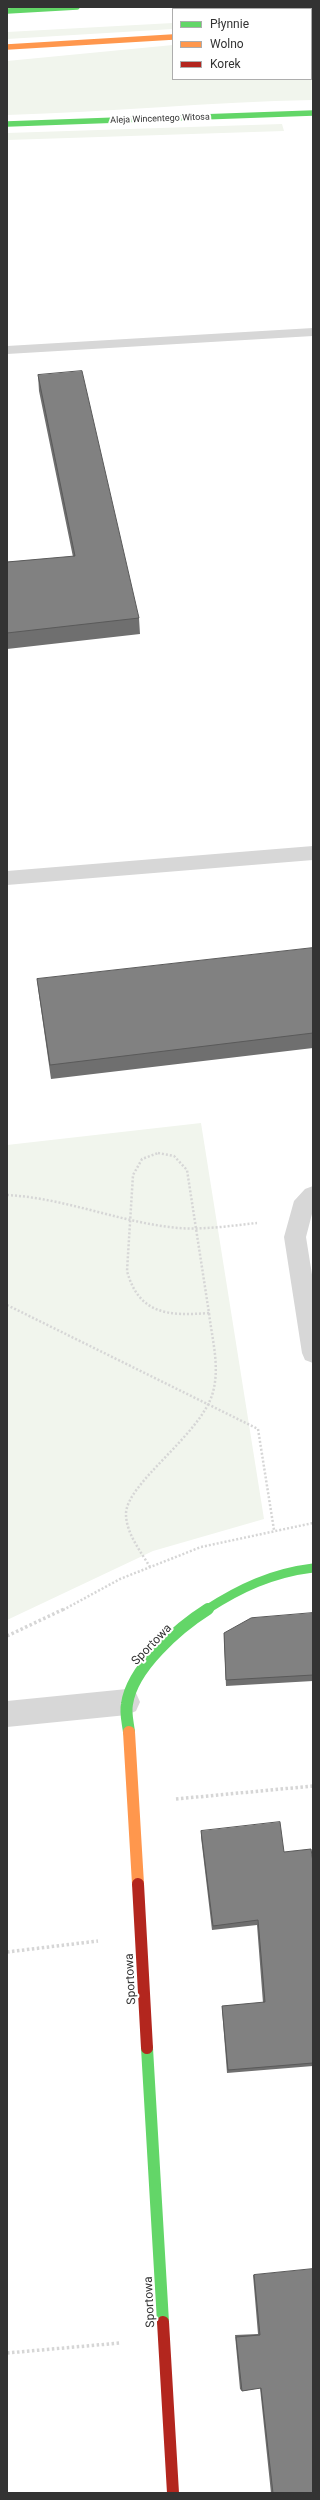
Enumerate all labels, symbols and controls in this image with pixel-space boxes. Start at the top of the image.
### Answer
legend [172,8,312,80]
text: Płynnie [210,17,249,31]
text: Wolno [210,37,244,51]
text: Korek [210,57,241,71]
street label: Aleja Wincentego Witosa [110,112,210,126]
street label: Sportowa [129,1622,175,1668]
street label: Sportowa [122,1953,140,2005]
street label: Sportowa [141,2276,159,2328]

